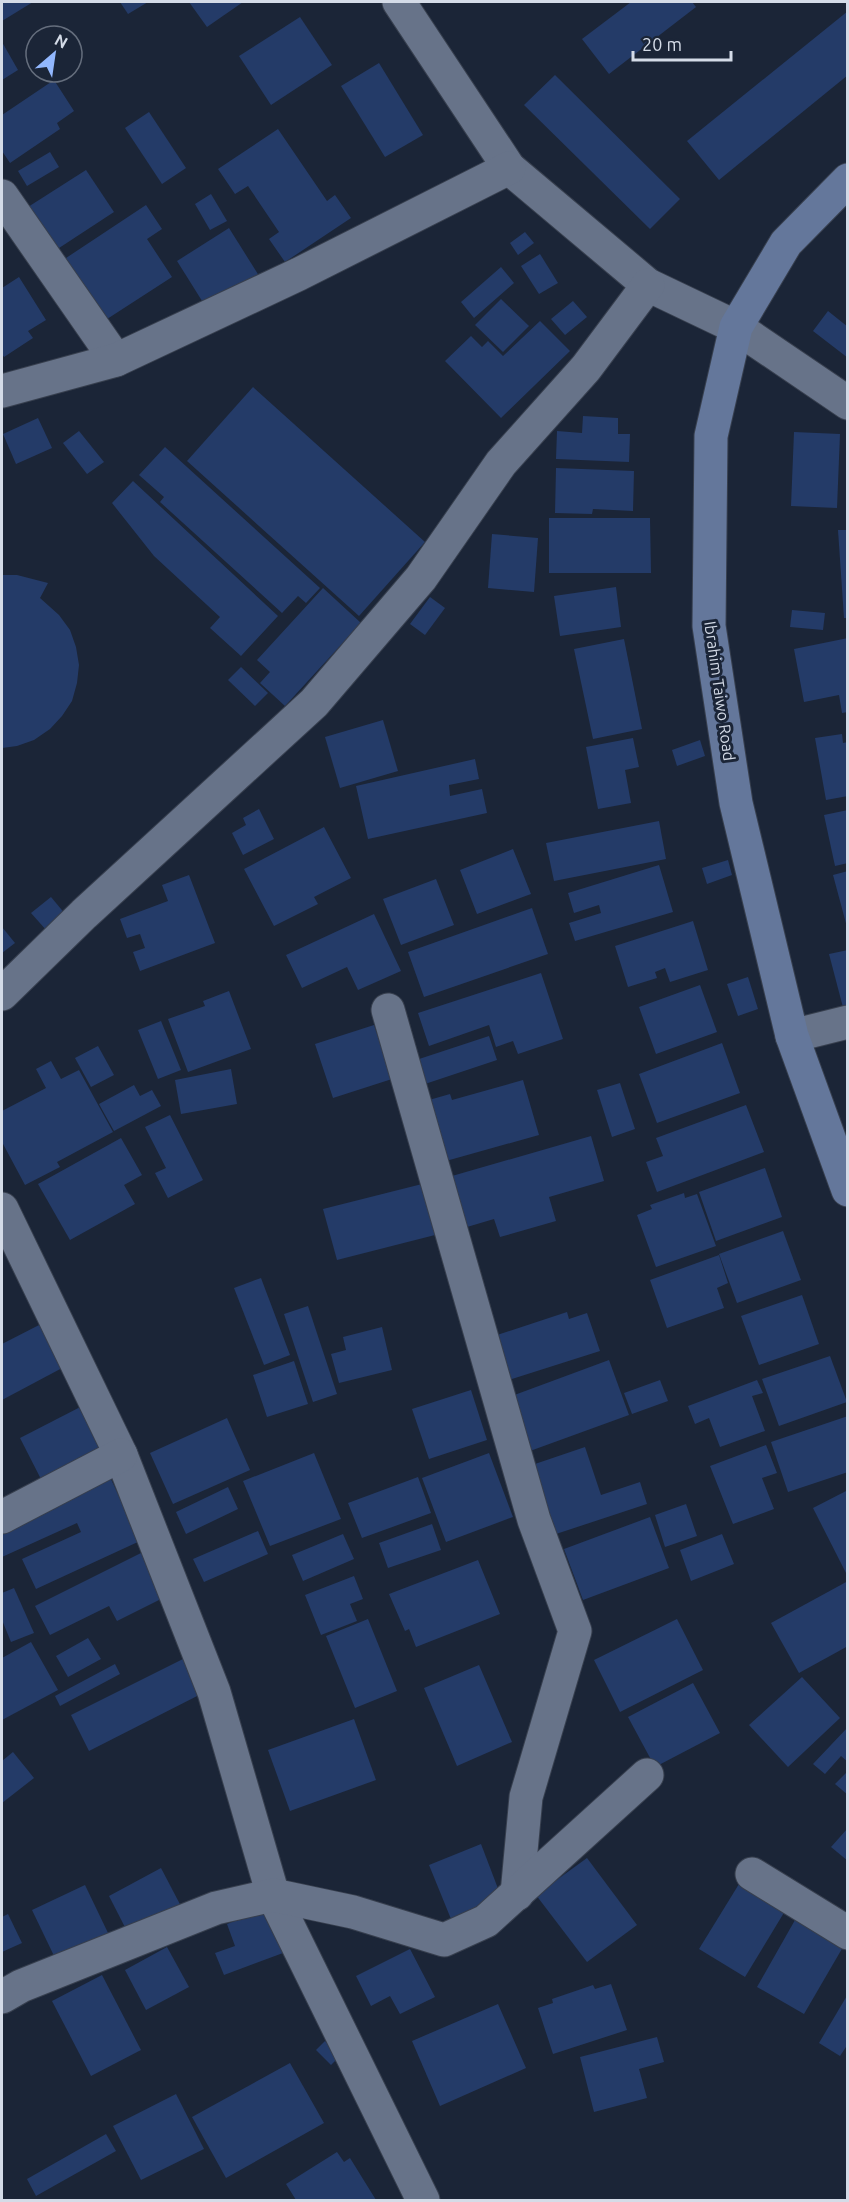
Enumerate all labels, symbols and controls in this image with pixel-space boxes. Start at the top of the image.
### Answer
north arrow [24,24,84,84]
scale bar [633,24,730,62]
text: N [52,30,71,52]
text: 20 m [642,34,682,54]
street label: Ibrahim Taiwo Road [701,620,739,762]

